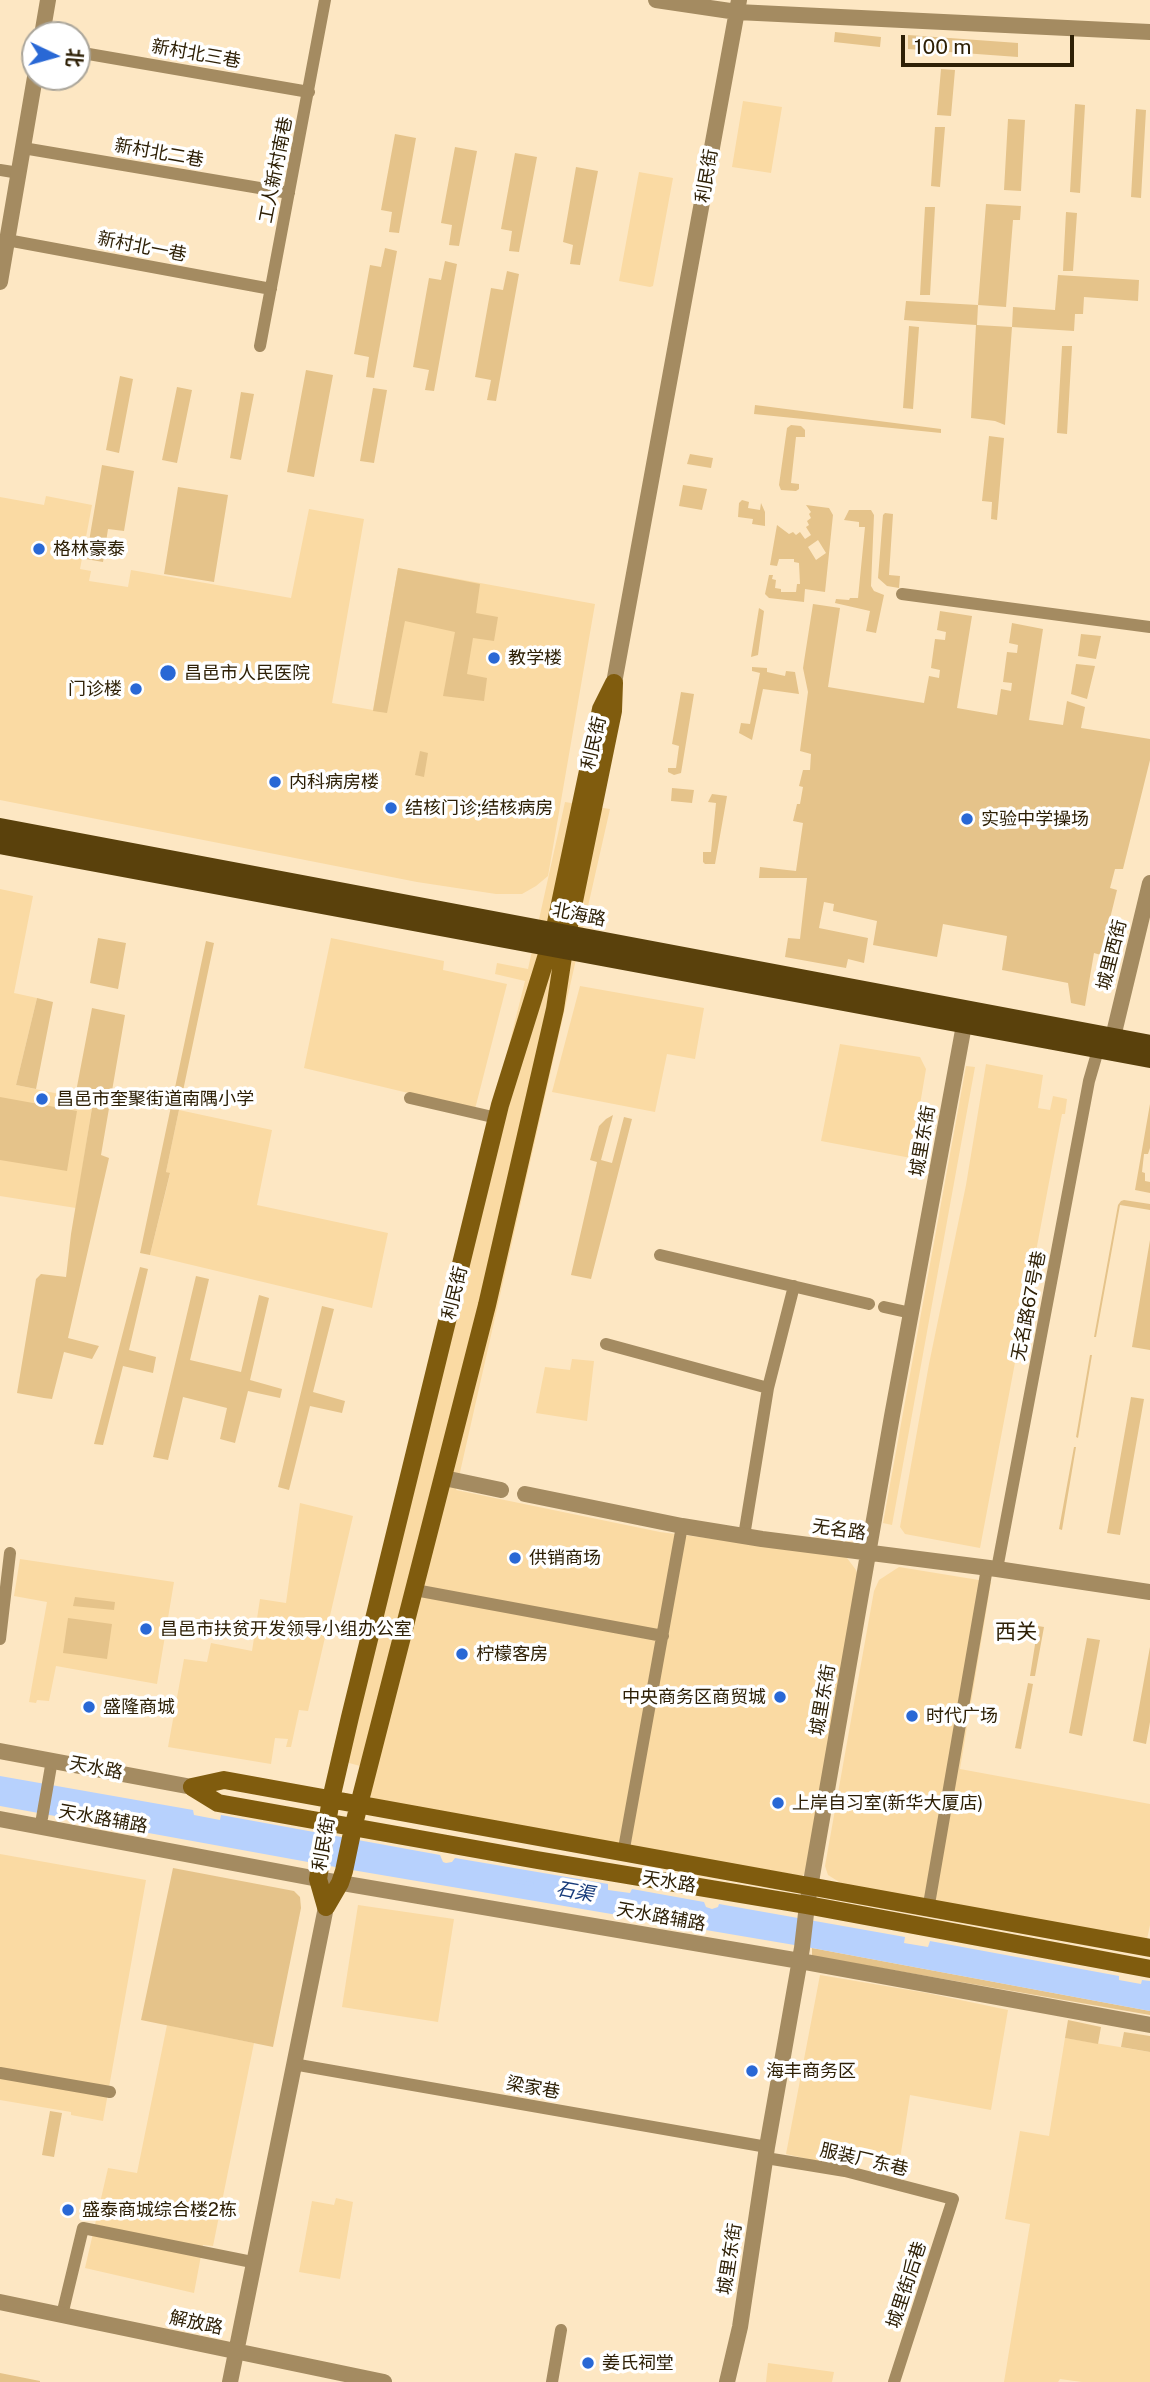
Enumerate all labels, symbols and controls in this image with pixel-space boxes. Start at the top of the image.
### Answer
north arrow [21,21,91,91]
scale bar [905,21,1078,65]
text: 100 m [914,34,971,59]
street label: 新村北三巷 [150,36,242,72]
text: 北 [63,47,87,68]
street label: 工人新村南巷 [255,115,297,225]
street label: 新村北二巷 [113,135,205,171]
street label: 利民街 [692,148,722,204]
street label: 新村北一巷 [96,228,188,266]
place label: 格林豪泰 [53,538,125,560]
marker: 格林豪泰 [31,541,47,557]
place label: 教学楼 [508,647,562,669]
marker: 教学楼 [486,650,502,666]
place label: 昌邑市人民医院 [184,662,310,684]
marker: 昌邑市人民医院 [158,663,178,683]
place label: 门诊楼 [68,678,122,700]
marker: 门诊楼 [128,681,144,697]
street label: 利民街 [577,714,611,772]
place label: 内科病房楼 [289,771,379,793]
marker: 内科病房楼 [267,774,283,790]
place label: 结核门诊;结核病房 [405,797,553,819]
marker: 结核门诊;结核病房 [383,800,399,816]
place label: 实验中学操场 [981,808,1089,830]
marker: 实验中学操场 [959,811,975,827]
street label: 北海路 [550,899,608,931]
street label: 城里西街 [1093,917,1131,993]
place label: 昌邑市奎聚街道南隅小学 [56,1088,254,1110]
marker: 昌邑市奎聚街道南隅小学 [34,1091,50,1107]
street label: 城里东街 [906,1104,940,1178]
street label: 无名路67号巷 [1008,1249,1050,1363]
street label: 利民街 [438,1264,472,1322]
street label: 无名路 [811,1516,867,1544]
place label: 供销商场 [529,1547,601,1569]
marker: 供销商场 [507,1550,523,1566]
place label: 昌邑市扶贫开发领导小组办公室 [160,1618,412,1640]
district label: 西关 [995,1620,1037,1646]
marker: 昌邑市扶贫开发领导小组办公室 [138,1621,154,1637]
place label: 柠檬客房 [476,1643,548,1665]
marker: 柠檬客房 [454,1646,470,1662]
street label: 城里东街 [806,1663,840,1737]
place label: 中央商务区商贸城 [622,1686,766,1708]
marker: 中央商务区商贸城 [772,1689,788,1705]
place label: 盛隆商城 [103,1696,175,1718]
marker: 盛隆商城 [81,1699,97,1715]
place label: 时代广场 [926,1705,998,1727]
marker: 时代广场 [904,1708,920,1724]
street label: 天水路 [67,1752,125,1784]
place label: 上岸自习室(新华大厦店) [792,1792,983,1814]
marker: 上岸自习室(新华大厦店) [770,1795,786,1811]
street label: 天水路辅路 [57,1801,149,1837]
street label: 利民街 [309,1816,339,1872]
street label: 天水路 [641,1867,697,1897]
water label: 石渠 [554,1877,596,1907]
street label: 天水路辅路 [615,1899,707,1935]
place label: 海丰商务区 [766,2060,856,2082]
marker: 海丰商务区 [744,2063,760,2079]
street label: 梁家巷 [505,2073,561,2103]
street label: 服装厂东巷 [818,2139,910,2181]
place label: 盛泰商城综合楼2栋 [82,2199,237,2221]
marker: 盛泰商城综合楼2栋 [60,2202,76,2218]
street label: 城里东街 [714,2222,746,2296]
street label: 城里街后巷 [883,2239,931,2331]
street label: 解放路 [167,2307,225,2339]
place label: 姜氏祠堂 [602,2352,674,2374]
marker: 姜氏祠堂 [580,2355,596,2371]

